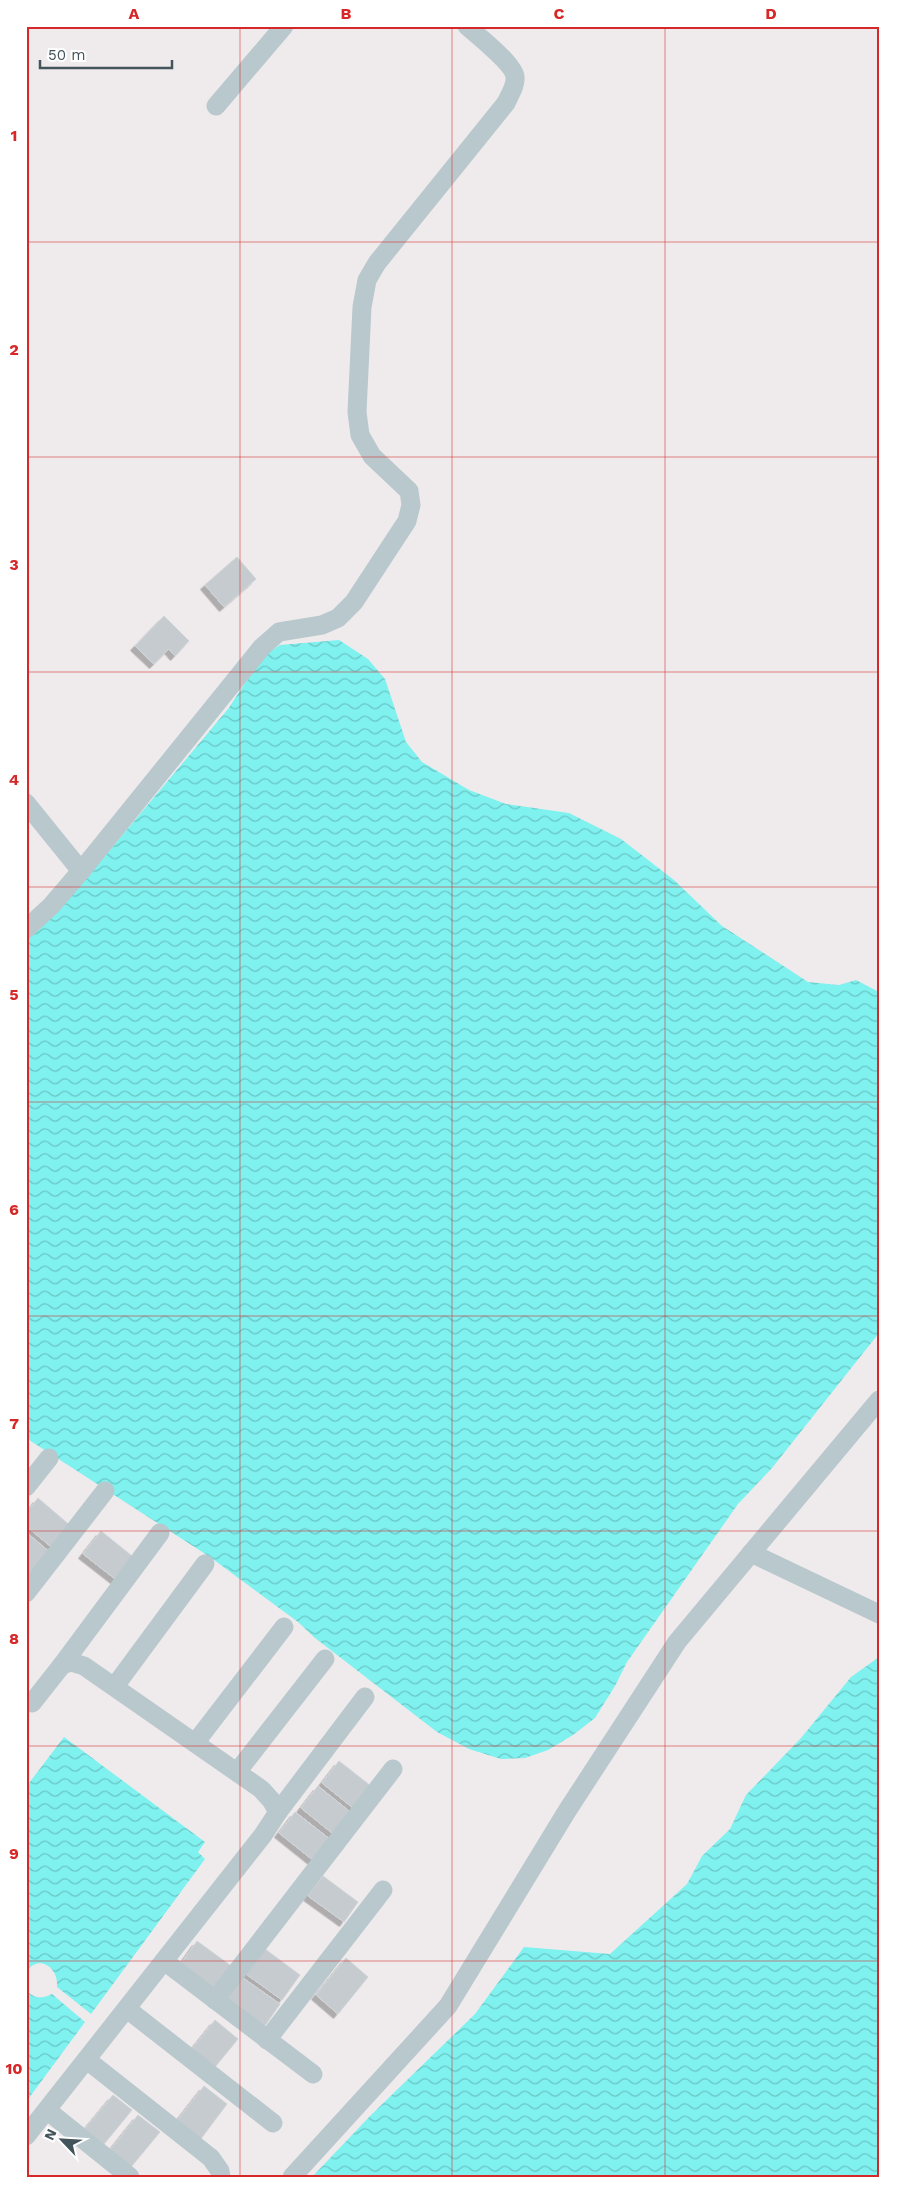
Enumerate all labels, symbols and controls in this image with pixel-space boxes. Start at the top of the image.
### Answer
text: A [129,4,140,23]
text: B [341,4,352,23]
text: C [554,4,565,23]
text: D [765,4,777,23]
scale bar [40,38,172,70]
text: 50 m [48,46,85,64]
text: 1 [11,126,17,145]
text: 2 [9,340,19,359]
text: 3 [9,555,19,574]
text: 4 [9,770,19,789]
text: 5 [9,985,19,1004]
text: 6 [9,1200,19,1219]
text: 7 [9,1414,19,1433]
text: 8 [9,1629,19,1648]
text: 9 [9,1844,19,1863]
text: 10 [5,2059,23,2078]
north arrow [38,2116,88,2166]
text: N [41,2126,60,2143]

